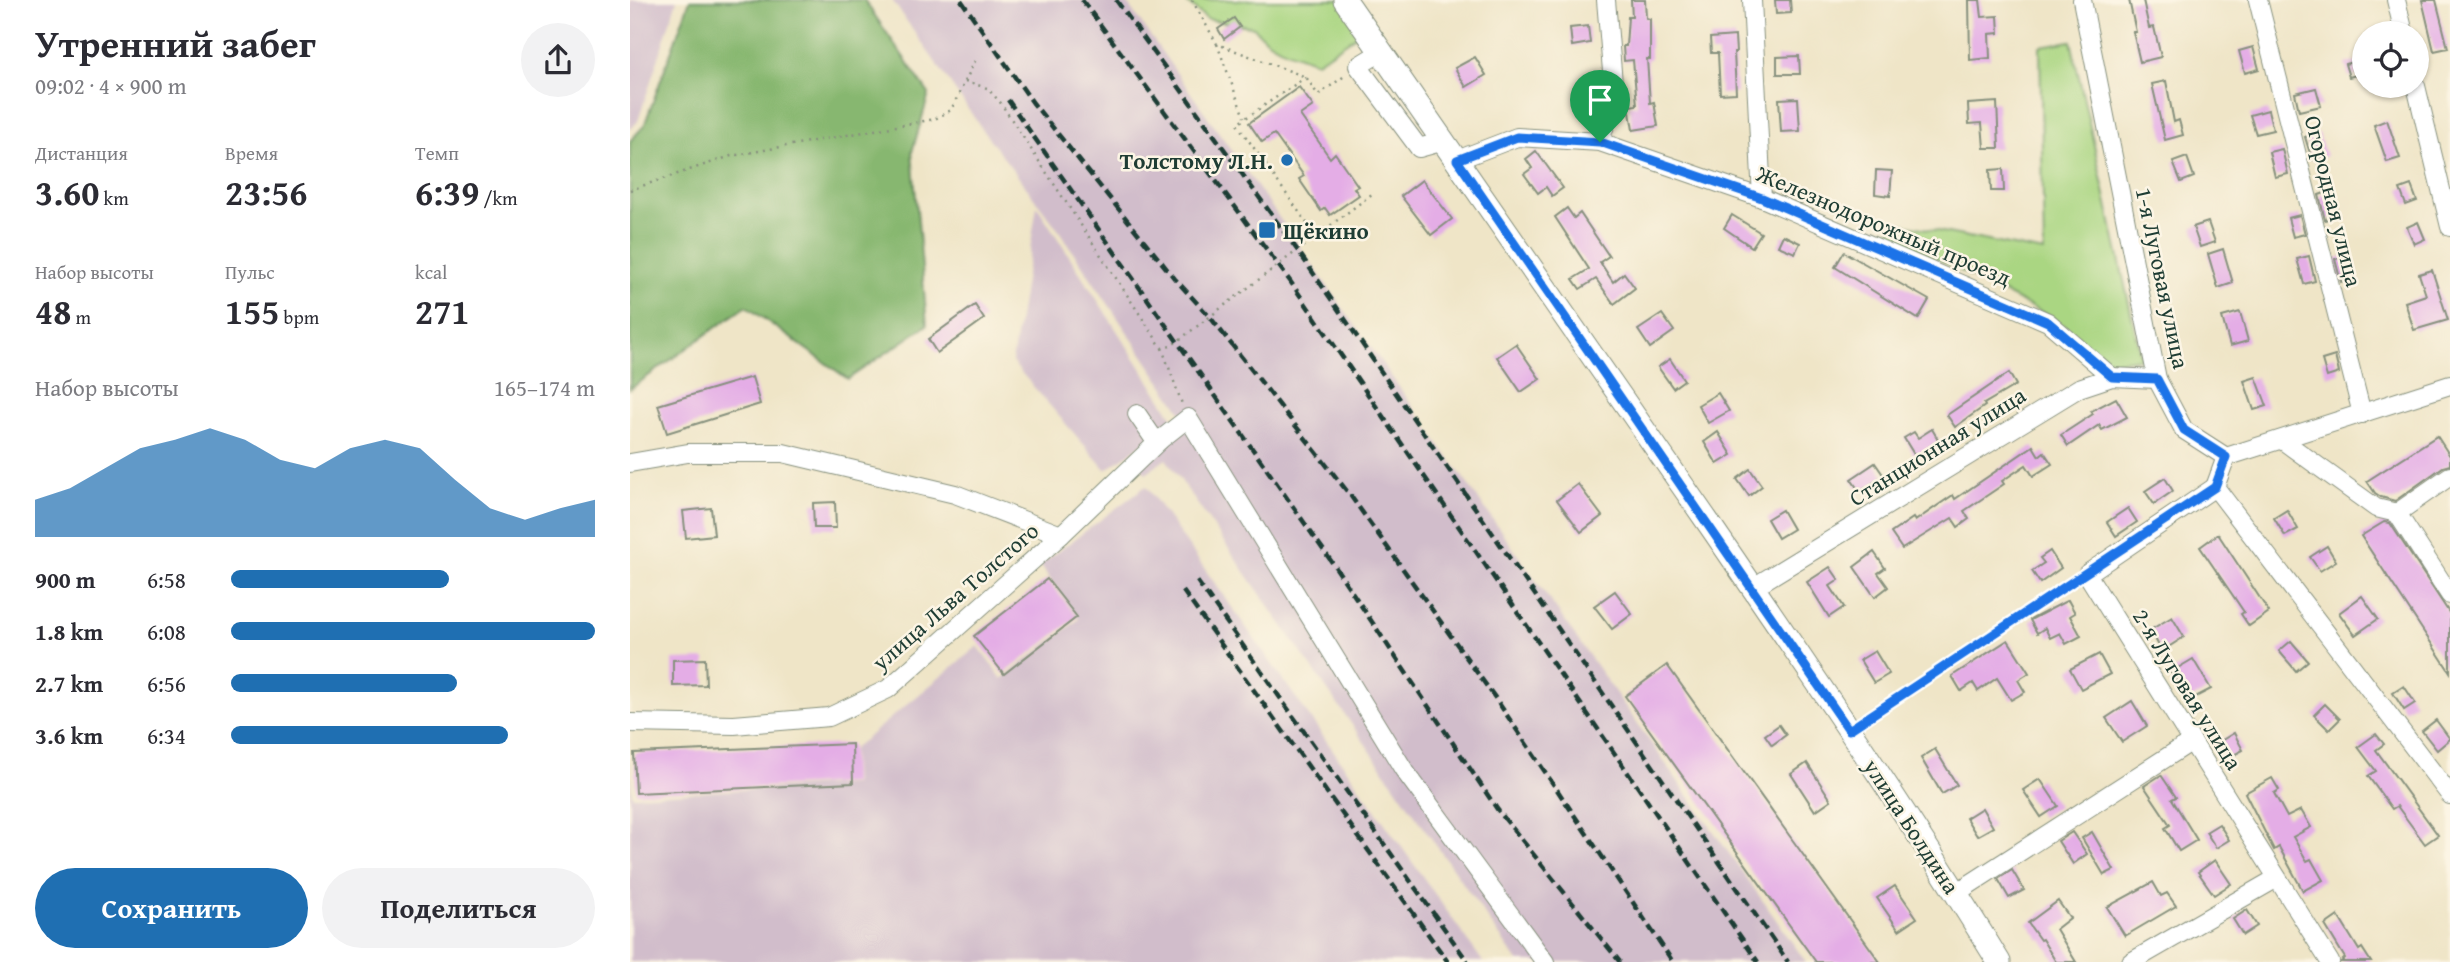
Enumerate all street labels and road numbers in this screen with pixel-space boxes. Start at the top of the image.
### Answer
street label: Огородная улица [2297,112,2371,290]
street label: Железнодорожный проезд [1751,156,2017,294]
street label: 1-я Луговая улица [2128,184,2198,372]
street label: Станционная улица [1842,378,2032,514]
street label: улица Льва Толстого [864,514,1046,679]
street label: 2-я Луговая улица [2125,602,2251,776]
street label: улица Болдина [1855,751,1968,900]

